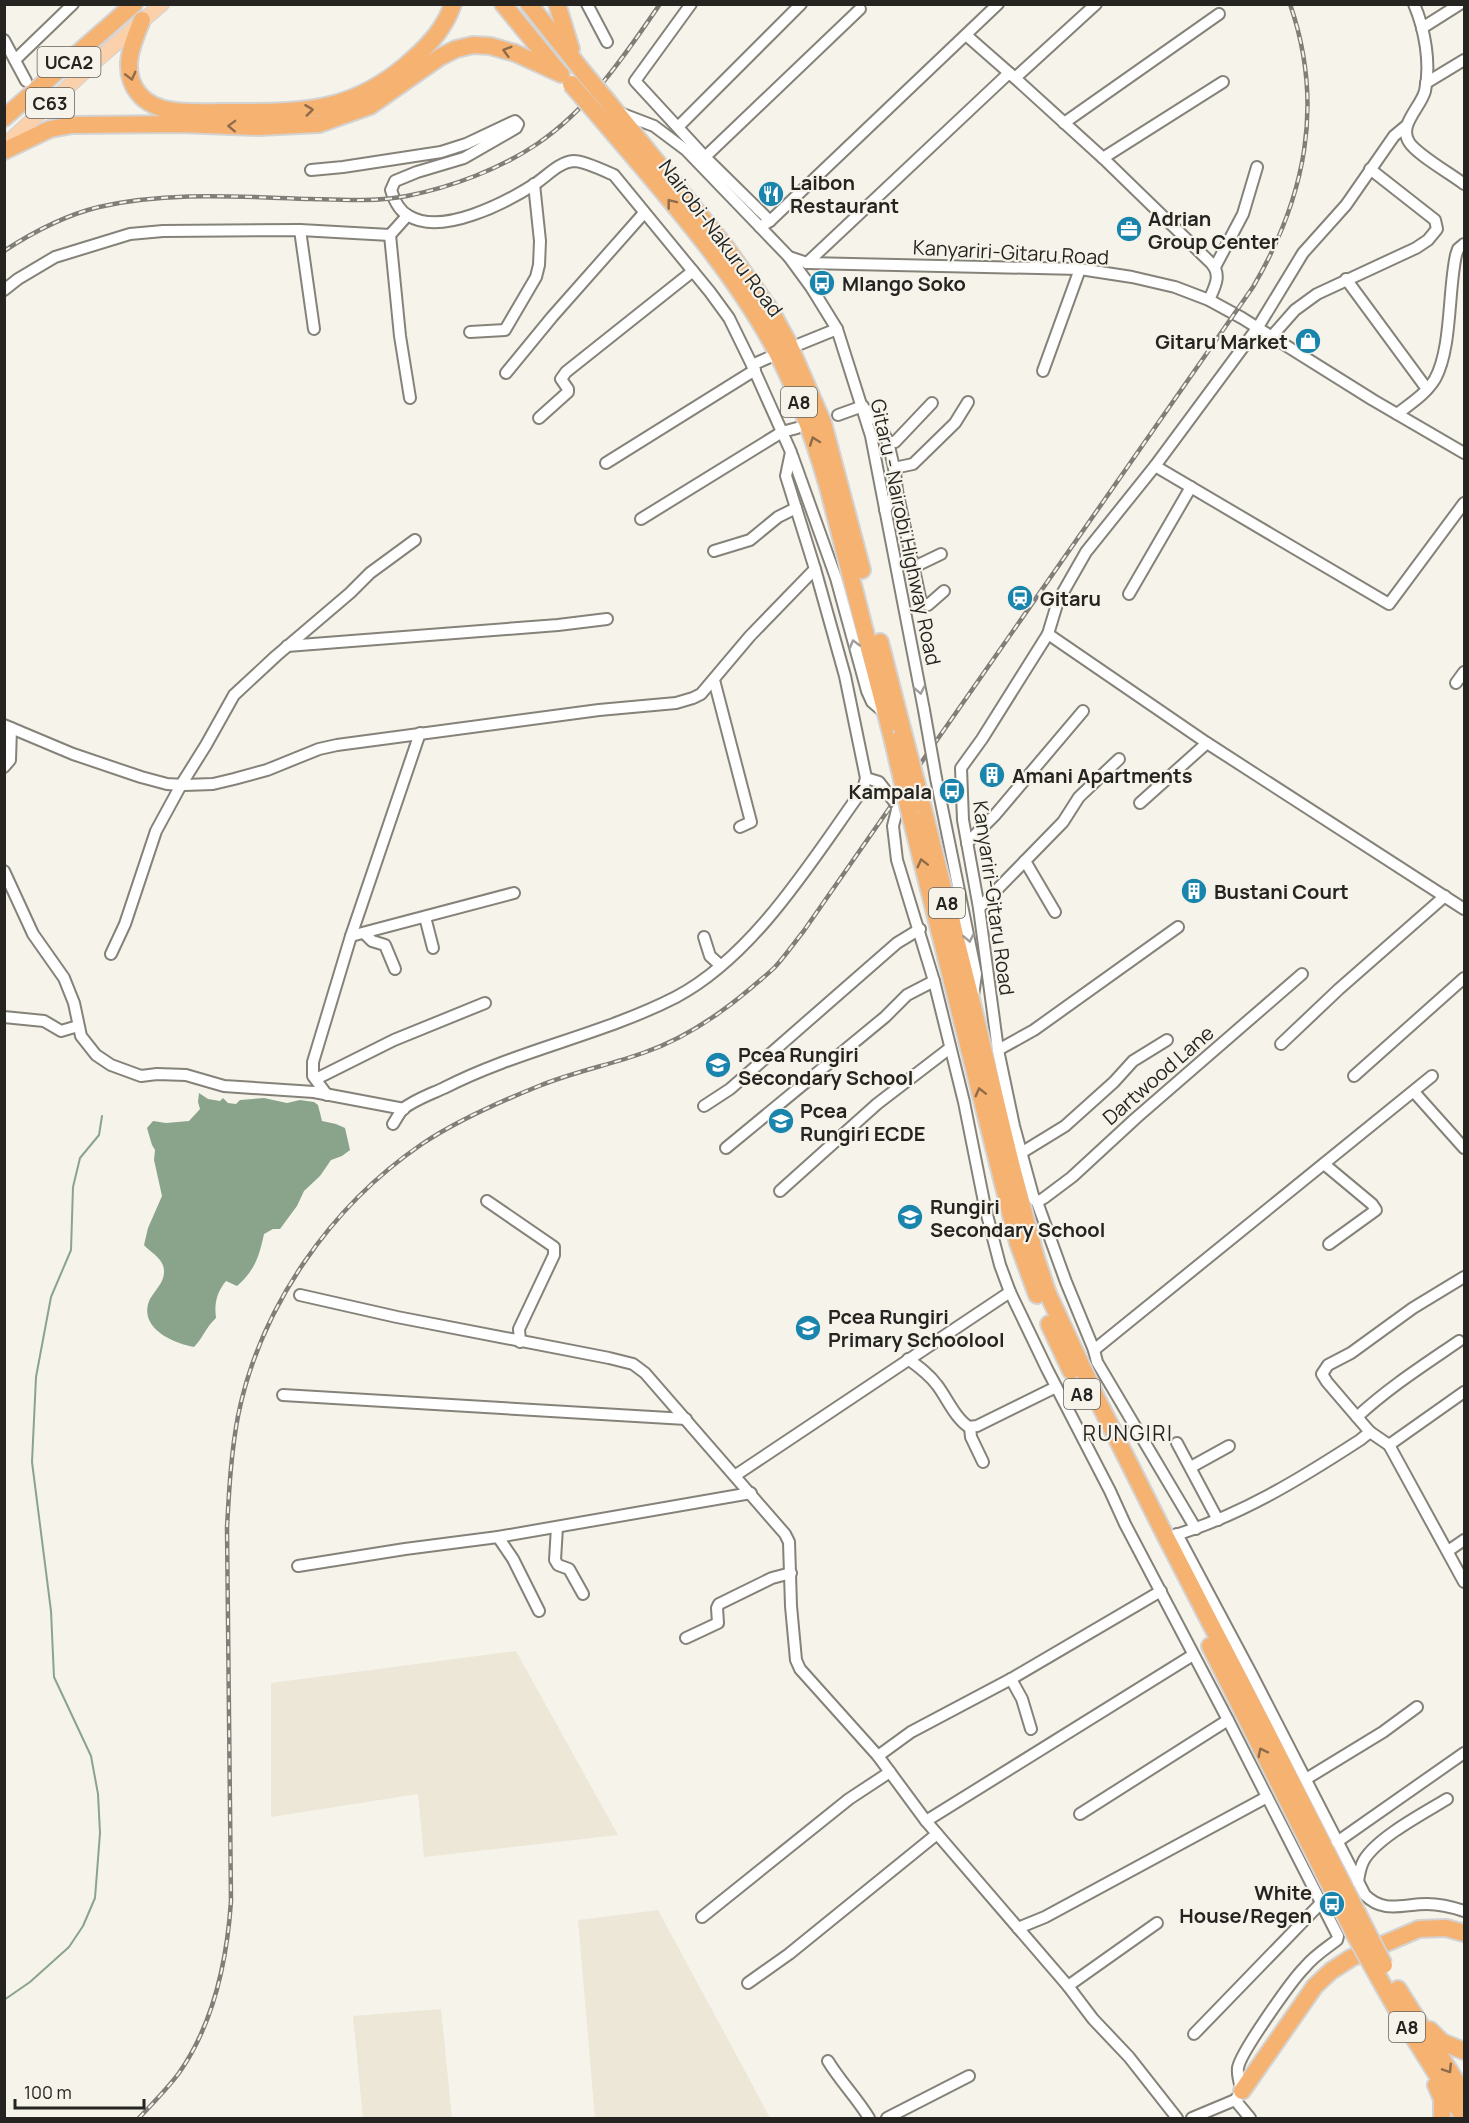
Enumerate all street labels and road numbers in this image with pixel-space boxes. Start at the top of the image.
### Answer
road number: UCA2 [38,47,100,77]
road number: C63 [26,88,74,118]
street label: Nairobi-Nakuru Road [653,154,789,322]
street label: Kanyariri-Gitaru Road [912,233,1110,271]
road number: A8 [781,387,817,417]
street label: Gitaru - Nairobi Highway Road [865,396,947,668]
street label: Kanyariri-Gitaru Road [967,799,1021,997]
road number: A8 [929,888,965,918]
street label: Dartwood Lane [1097,1019,1219,1131]
road number: A8 [1064,1379,1100,1409]
road number: A8 [1389,2012,1425,2042]

